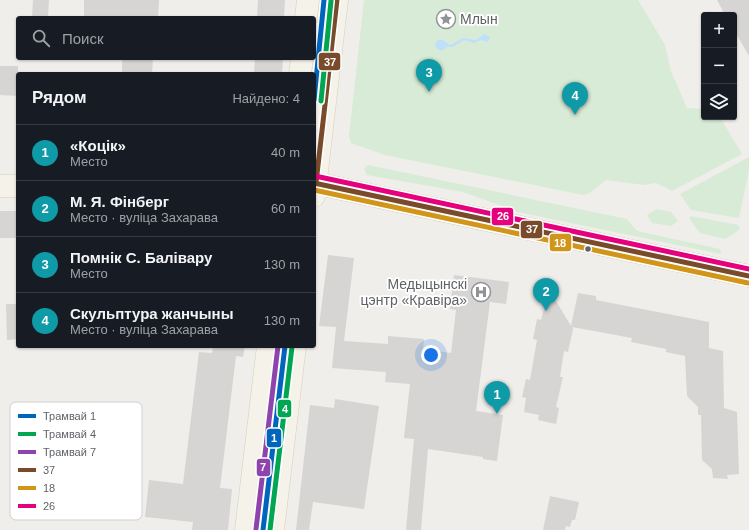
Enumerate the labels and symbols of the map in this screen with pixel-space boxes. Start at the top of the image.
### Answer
place icon: Млын [435,8,457,30]
place label: Млын [460,11,498,27]
line badge: 37 [318,52,341,71]
text: 37 [324,56,336,68]
pin: 3 [416,59,442,92]
pin: 4 [562,82,588,115]
line badge: 26 [491,207,514,226]
text: 26 [497,210,509,222]
line badge: 37 [520,220,543,239]
text: 37 [526,223,538,235]
line badge: 18 [549,233,572,252]
text: 18 [554,237,566,249]
unlabelled marker [583,244,593,254]
place label: Медыцынскі цэнтр «Кравіра» [361,276,467,308]
pin: 2 [533,278,559,311]
hospital icon: Медыцынскі цэнтр «Кравіра» [470,281,492,303]
your location [421,345,441,365]
pin: 1 [484,381,510,414]
line badge: 4 [277,399,292,418]
legend [10,402,142,520]
text: 4 [282,403,289,415]
text: Трамвай 1 [43,410,96,422]
text: Трамвай 4 [43,428,96,440]
line badge: 1 [266,428,282,448]
text: 1 [271,432,277,444]
text: Трамвай 7 [43,446,96,458]
line badge: 7 [256,458,271,477]
text: 7 [260,461,266,473]
text: 37 [43,464,55,476]
text: 18 [43,482,55,494]
text: 26 [43,500,55,512]

